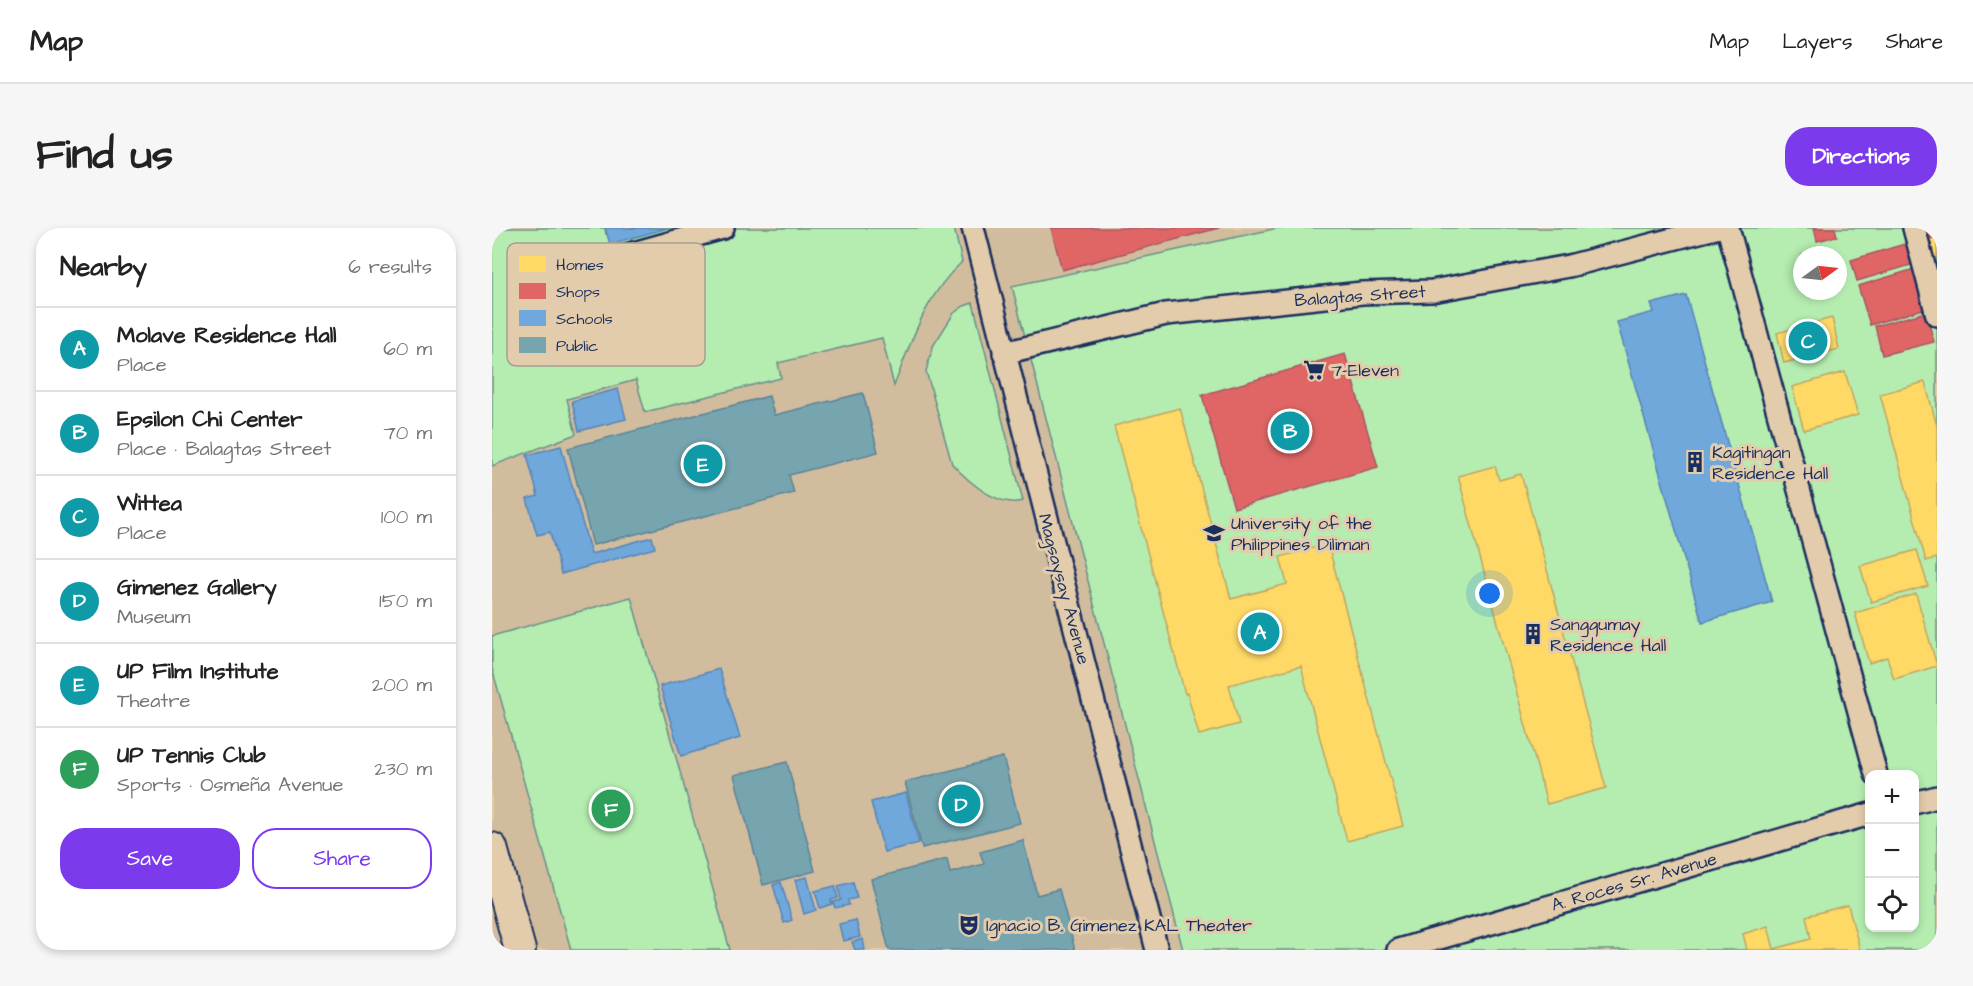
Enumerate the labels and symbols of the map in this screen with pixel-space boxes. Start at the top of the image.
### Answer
legend [507,243,705,366]
north arrow [1793,246,1847,300]
text: Homes [556,254,604,276]
street label: Balagtas Street [1294,279,1427,314]
text: Shops [556,281,600,303]
text: Schools [556,308,613,330]
pin: C [1788,318,1828,364]
text: Public [556,335,598,357]
supermarket icon: 7-Eleven [1302,358,1326,382]
place label: 7-Eleven [1331,358,1399,383]
pin: B [1270,408,1310,454]
place label: Kagitingan Residence Hall [1712,440,1829,486]
pin: E [684,442,722,486]
building icon: Kagitingan Residence Hall [1683,450,1707,474]
street label: Magsaysay Avenue [1031,511,1096,668]
place label: University of the Philippines Diliman [1231,511,1372,557]
school or university icon: University of the Philippines Diliman [1202,521,1226,545]
your location [1475,579,1504,608]
pin: A [1240,610,1280,654]
place label: Sanggumay Residence Hall [1550,612,1667,658]
building icon: Sanggumay Residence Hall [1521,622,1545,646]
pin: D [942,782,980,826]
pin: F [592,786,630,832]
street label: A. Roces Sr. Avenue [1548,846,1720,918]
theatre icon: Ignacio B. Gimenez KAL Theater [957,913,981,937]
place label: Ignacio B. Gimenez KAL Theater [986,913,1252,939]

